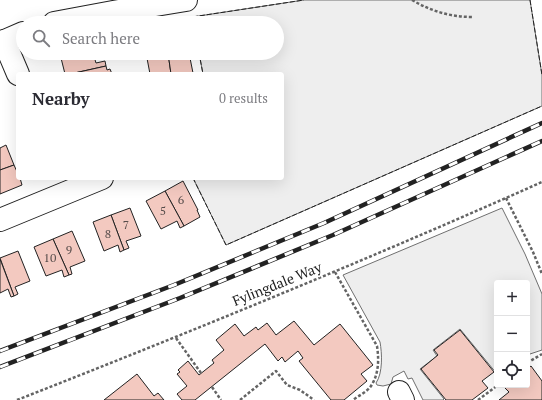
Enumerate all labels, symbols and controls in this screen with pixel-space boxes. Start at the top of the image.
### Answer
search box [16,16,284,60]
icon: search [30,27,52,49]
text: Search here [62,28,140,48]
text: Nearby [32,87,90,110]
text: 0 results [219,89,268,107]
house number: 6 [178,192,185,207]
house number: 5 [160,203,166,218]
house number: 7 [123,217,129,232]
house number: 8 [105,226,111,241]
house number: 9 [66,242,72,257]
house number: 10 [44,250,56,265]
street label: Fylingdale Way [229,257,325,310]
map controls [494,280,530,388]
button: + [494,280,530,316]
button: − [494,316,530,352]
button: locate [494,352,530,388]

